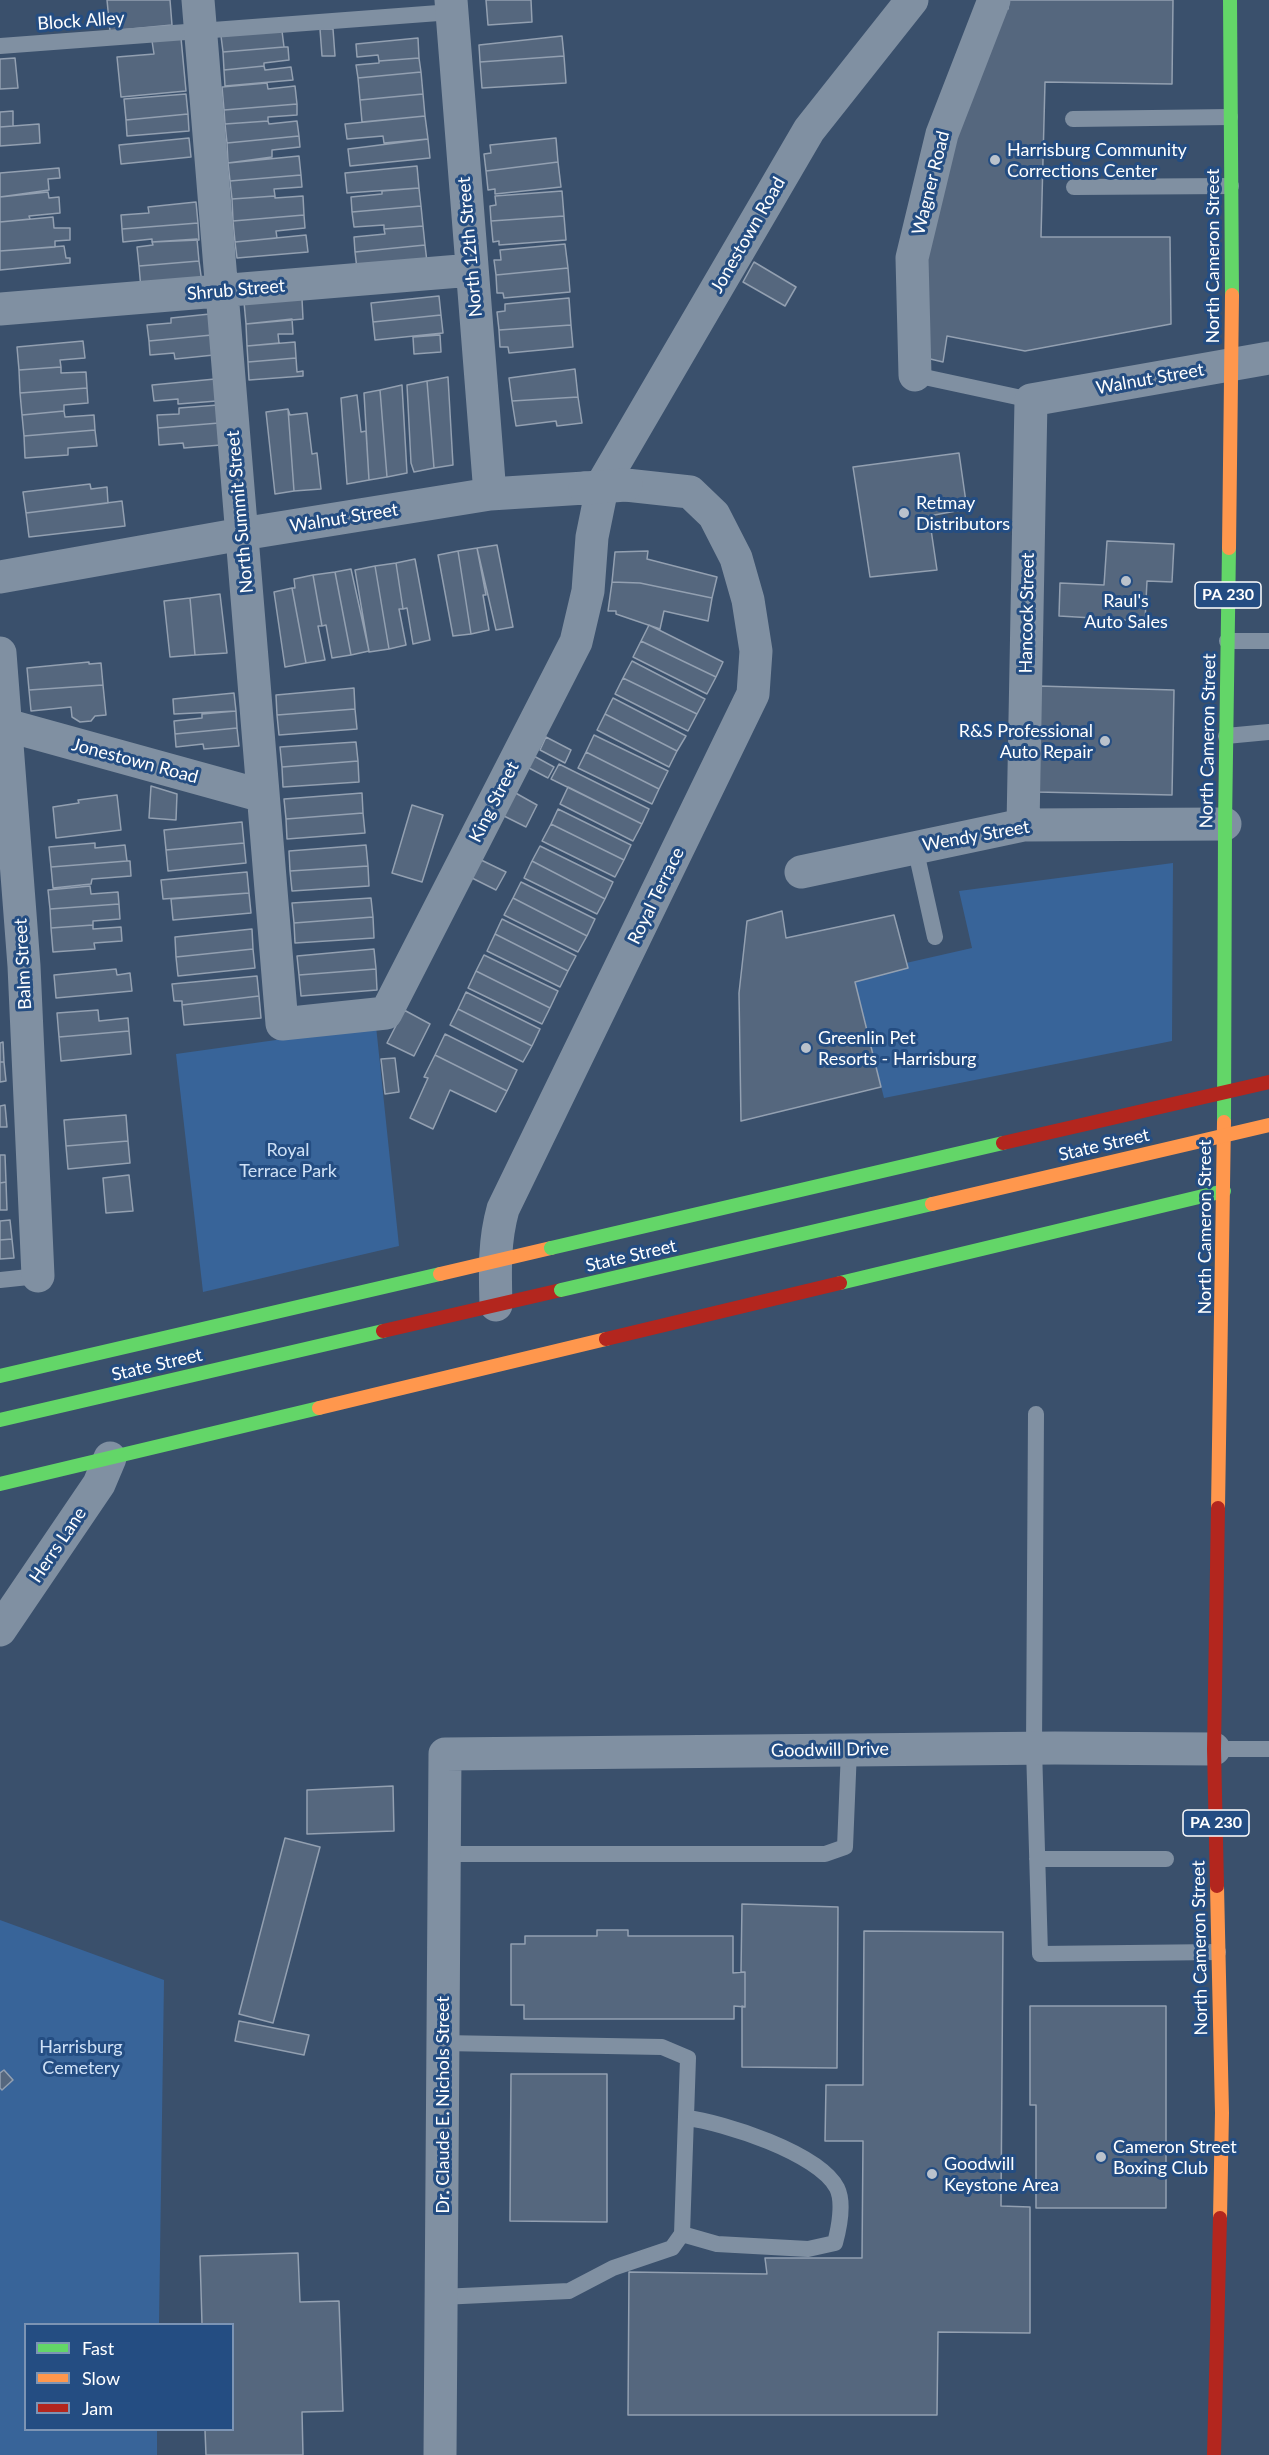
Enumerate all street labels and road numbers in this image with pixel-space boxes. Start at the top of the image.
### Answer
street label: Block Alley [37,7,125,35]
street label: Wagner Road [908,129,954,237]
street label: North Cameron Street [1202,168,1224,344]
street label: Jonestown Road [706,173,790,297]
street label: North 12th Street [453,176,487,318]
street label: Shrub Street [186,275,286,305]
street label: Walnut Street [1094,359,1206,399]
street label: North Summit Street [222,430,258,594]
street label: Walnut Street [288,499,400,537]
street label: Hancock Street [1015,552,1039,674]
road number: PA 230 [1195,582,1261,608]
street label: North Cameron Street [1196,653,1220,829]
street label: Jonestown Road [69,734,201,788]
street label: King Street [464,758,524,846]
street label: Wendy Street [921,816,1031,856]
street label: Royal Terrace [623,844,689,948]
street label: Balm Street [10,918,36,1010]
street label: State Street [1056,1124,1152,1166]
street label: North Cameron Street [1194,1139,1216,1315]
street label: State Street [583,1235,679,1277]
street label: State Street [109,1344,205,1386]
street label: Herrs Lane [25,1503,91,1587]
street label: Goodwill Drive [771,1738,889,1762]
road number: PA 230 [1183,1810,1249,1836]
street label: North Cameron Street [1188,1860,1212,2036]
street label: Dr. Claude E. Nichols Street [432,1996,454,2214]

